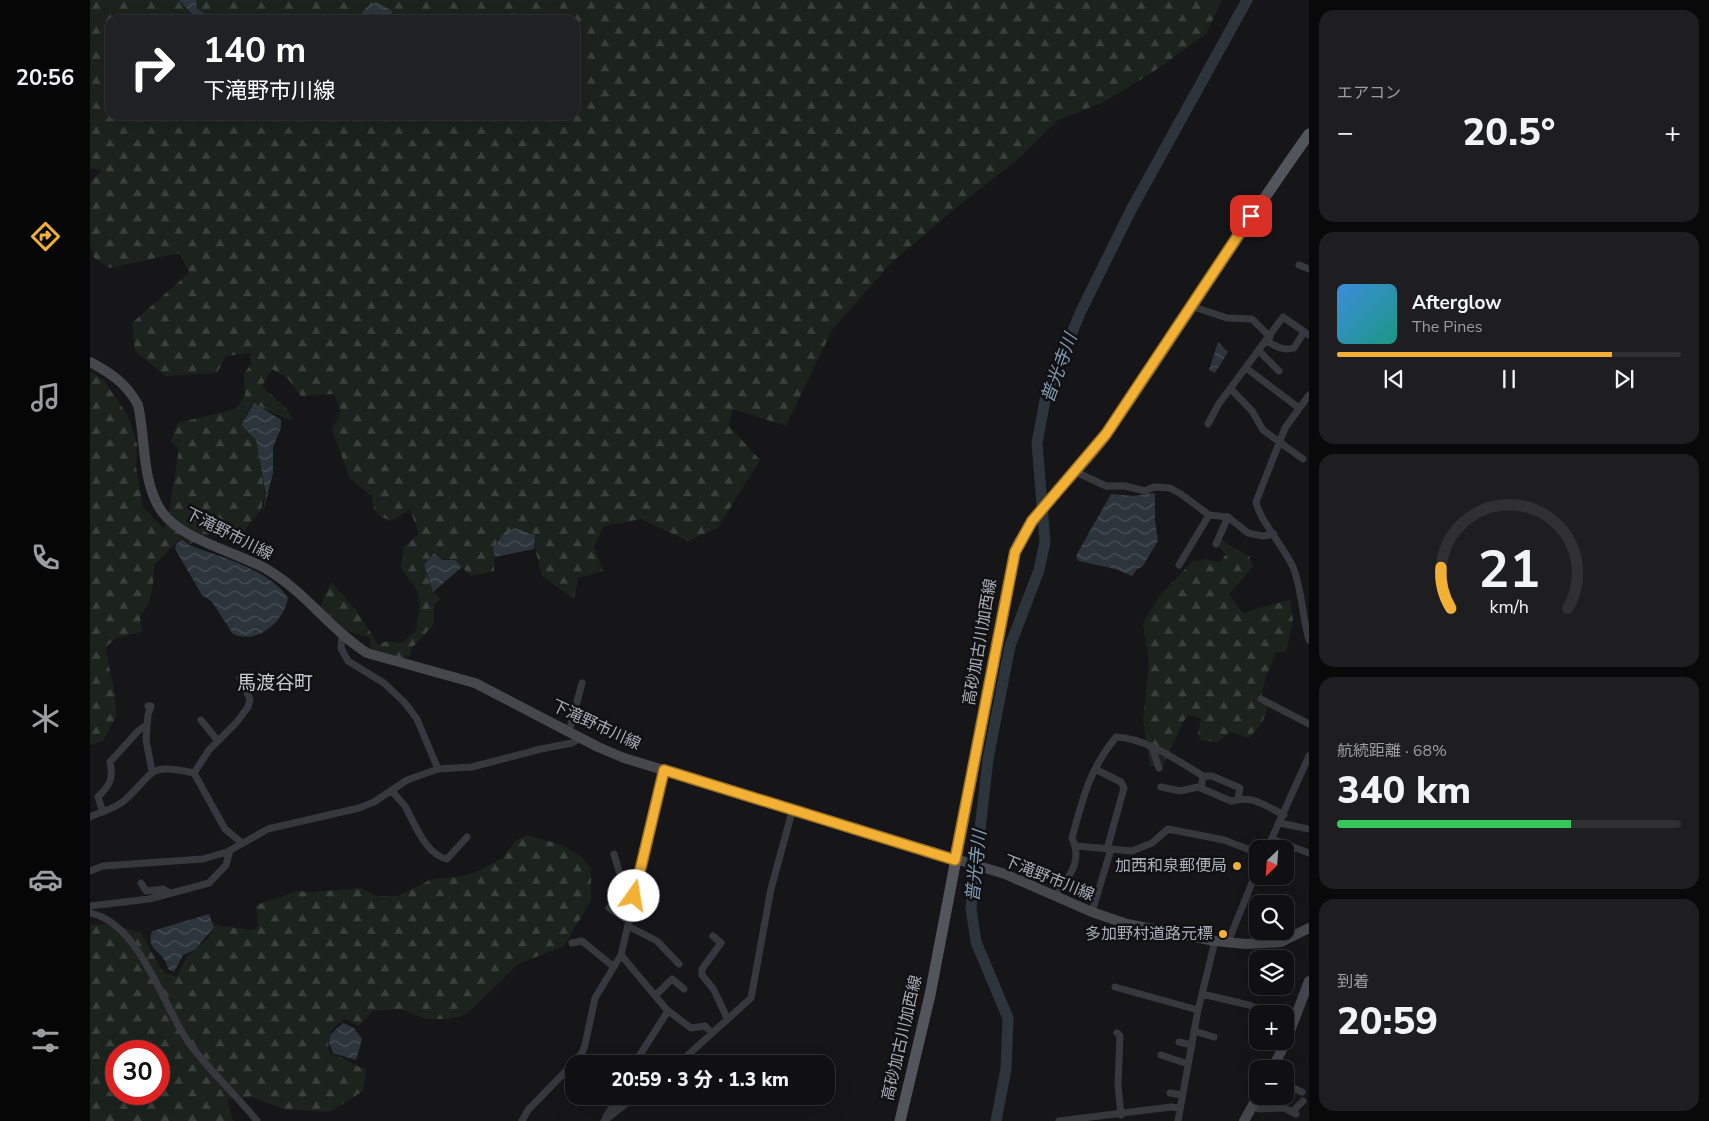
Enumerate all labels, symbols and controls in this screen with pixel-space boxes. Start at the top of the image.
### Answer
text: 140 m [203,27,306,74]
icon: right [120,35,185,100]
text: 20:56 [16,63,74,93]
text: 下滝野市川線 [203,76,335,106]
text: エアコン [1337,82,1401,104]
text: 20.5° [1463,107,1555,158]
text: − [1337,114,1354,152]
text: + [1664,114,1681,152]
pin [1230,195,1272,237]
icon: arrive [1237,202,1265,230]
icon: directions [28,219,63,254]
text: Afterglow [1412,290,1502,316]
text: The Pines [1412,316,1482,338]
water label: 普光寺川 [1035,328,1083,406]
icon: previous [1380,365,1408,393]
icon: pause [1495,365,1523,393]
icon: next [1610,365,1638,393]
icon: music [28,380,63,415]
street label: 下滝野市川線 [181,502,277,566]
text: 21 [1478,534,1540,605]
icon: phone [28,540,63,575]
street label: 高砂加古川加西線 [958,577,1002,707]
text: km/h [1489,595,1529,619]
district label: 馬渡谷町 [237,670,313,696]
street label: 下滝野市川線 [548,695,644,755]
icon: climate [28,701,63,736]
text: 航続距離 · 68% [1337,740,1447,762]
text: 340 km [1337,765,1471,816]
water label: 普光寺川 [960,827,992,903]
north arrow [1249,840,1294,885]
map controls [1249,840,1294,1105]
street label: 下滝野市川線 [1000,850,1098,906]
place label: 加西和泉郵便局 [1115,855,1227,877]
marker: 加西和泉郵便局 [1231,860,1243,872]
icon: car [28,862,63,897]
position arrow [607,869,659,921]
button: search [1249,895,1294,940]
place label: 多加野村道路元標 [1085,923,1213,945]
marker: 多加野村道路元標 [1217,928,1229,940]
button: layers [1249,950,1294,995]
text: 到着 [1337,971,1369,993]
street label: 高砂加古川加西線 [877,973,927,1103]
text: 20:59 [1337,996,1438,1047]
button: + [1249,1005,1294,1050]
icon: filters [28,1023,63,1058]
speed limit sign: 30 [105,1040,170,1105]
button: − [1249,1060,1294,1105]
text: 20:59 · 3 分 · 1.3 km [611,1067,789,1093]

